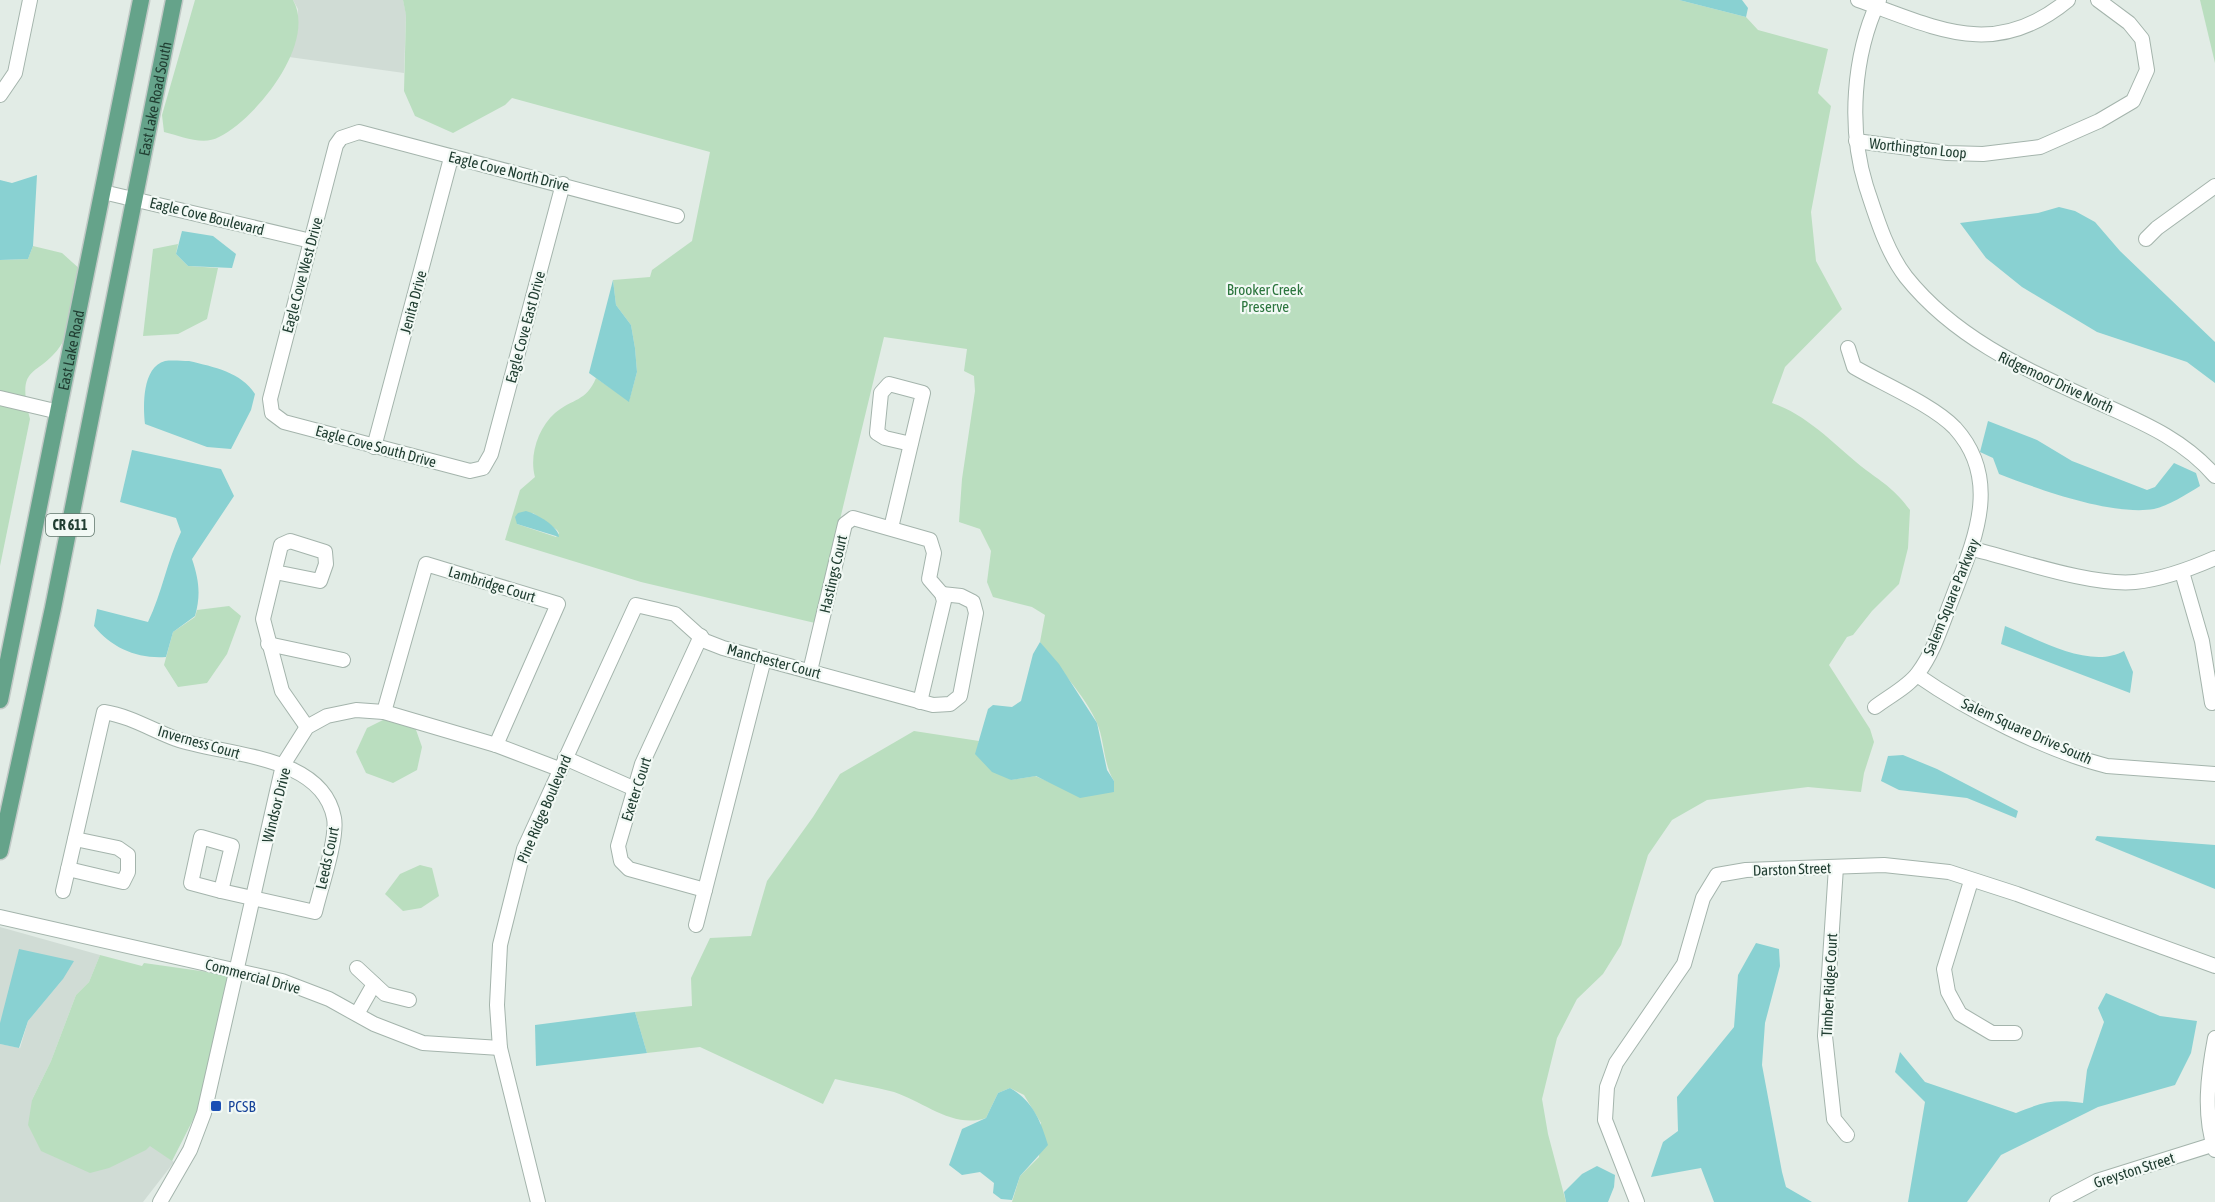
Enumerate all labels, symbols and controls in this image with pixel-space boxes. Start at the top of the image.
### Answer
street label: East Lake Road South [135,40,174,157]
street label: Worthington Loop [1868,134,1968,162]
street label: Eagle Cove North Drive [447,148,571,194]
street label: Eagle Cove Boulevard [148,194,266,238]
street label: Eagle Cove West Drive [278,215,326,335]
street label: Jenita Drive [396,268,430,336]
street label: Eagle Cove East Drive [502,269,548,385]
park label: Brooker Creek Preserve [1227,281,1304,315]
street label: East Lake Road [54,308,87,392]
street label: Ridgemoor Drive North [1996,348,2116,416]
street label: Eagle Cove South Drive [314,422,438,470]
road number: CR 611 [46,514,94,536]
street label: Hastings Court [816,533,850,615]
street label: Salem Square Parkway [1920,536,1982,658]
street label: Lambridge Court [446,563,538,605]
street label: Manchester Court [725,640,823,682]
street label: Salem Square Drive South [1959,695,2095,767]
street label: Inverness Court [156,722,242,762]
street label: Pine Ridge Boulevard [513,752,575,866]
street label: Exeter Court [618,755,654,823]
street label: Windsor Drive [258,766,294,844]
street label: Leeds Court [312,825,342,891]
street label: Darston Street [1752,859,1832,879]
street label: Timber Ridge Court [1818,933,1840,1037]
street label: Commercial Drive [204,955,303,997]
place label: PCSB [228,1098,256,1115]
marker: PCSB [209,1099,223,1113]
street label: Greyston Street [2091,1149,2177,1191]

